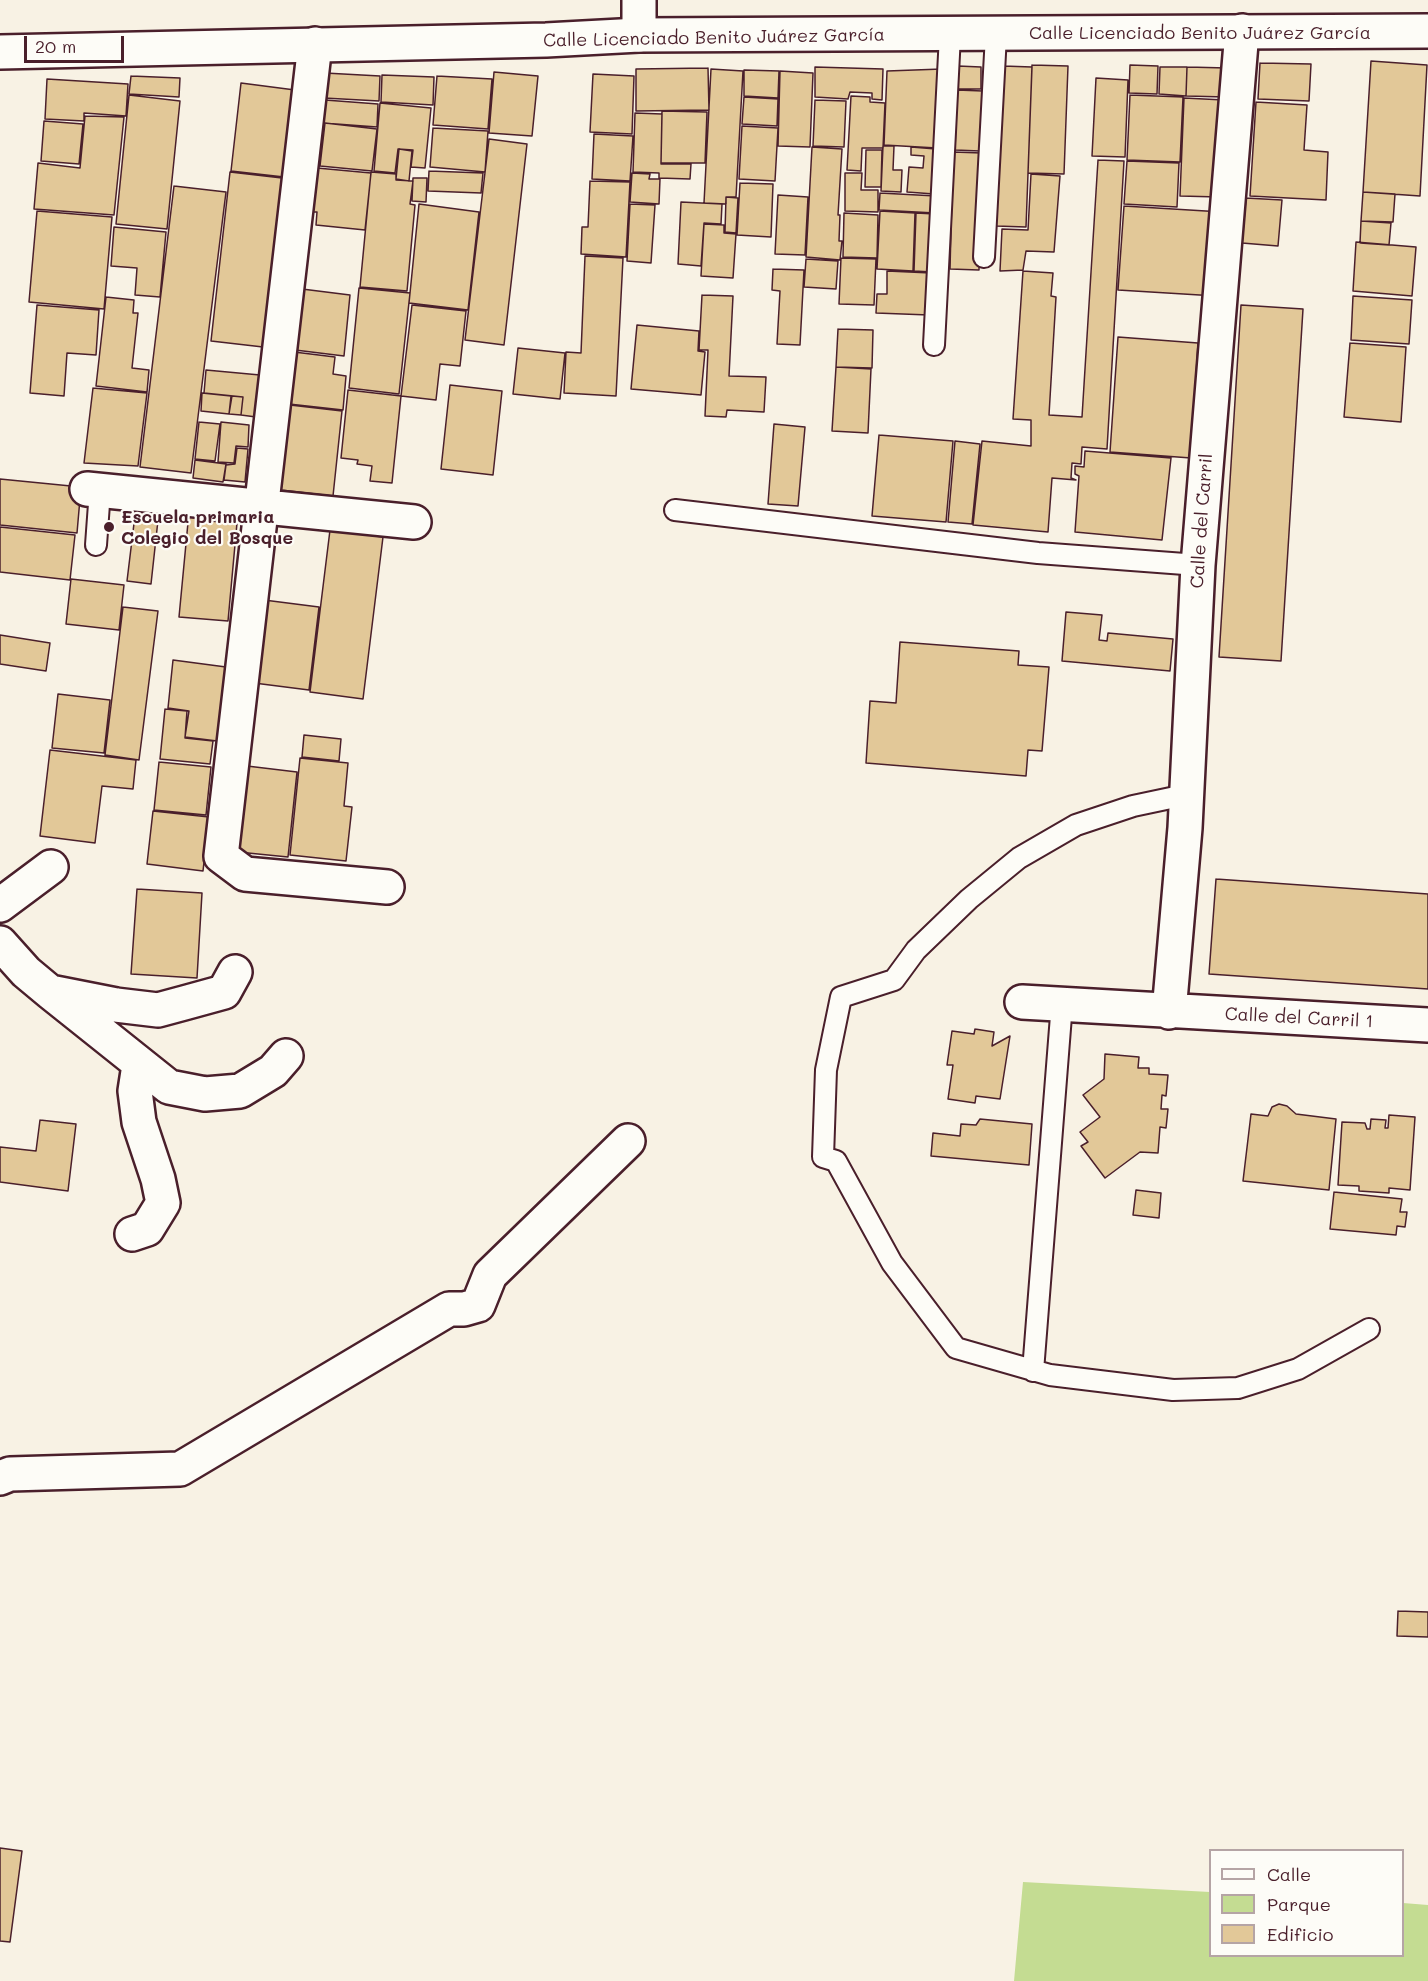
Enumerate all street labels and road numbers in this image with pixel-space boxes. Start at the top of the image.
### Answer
street label: Calle Licenciado Benito Juárez García [1029,22,1371,44]
street label: Calle Licenciado Benito Juárez García [543,24,885,52]
street label: Calle del Carril [1187,453,1217,589]
street label: Calle del Carril 1 [1224,1003,1374,1033]

